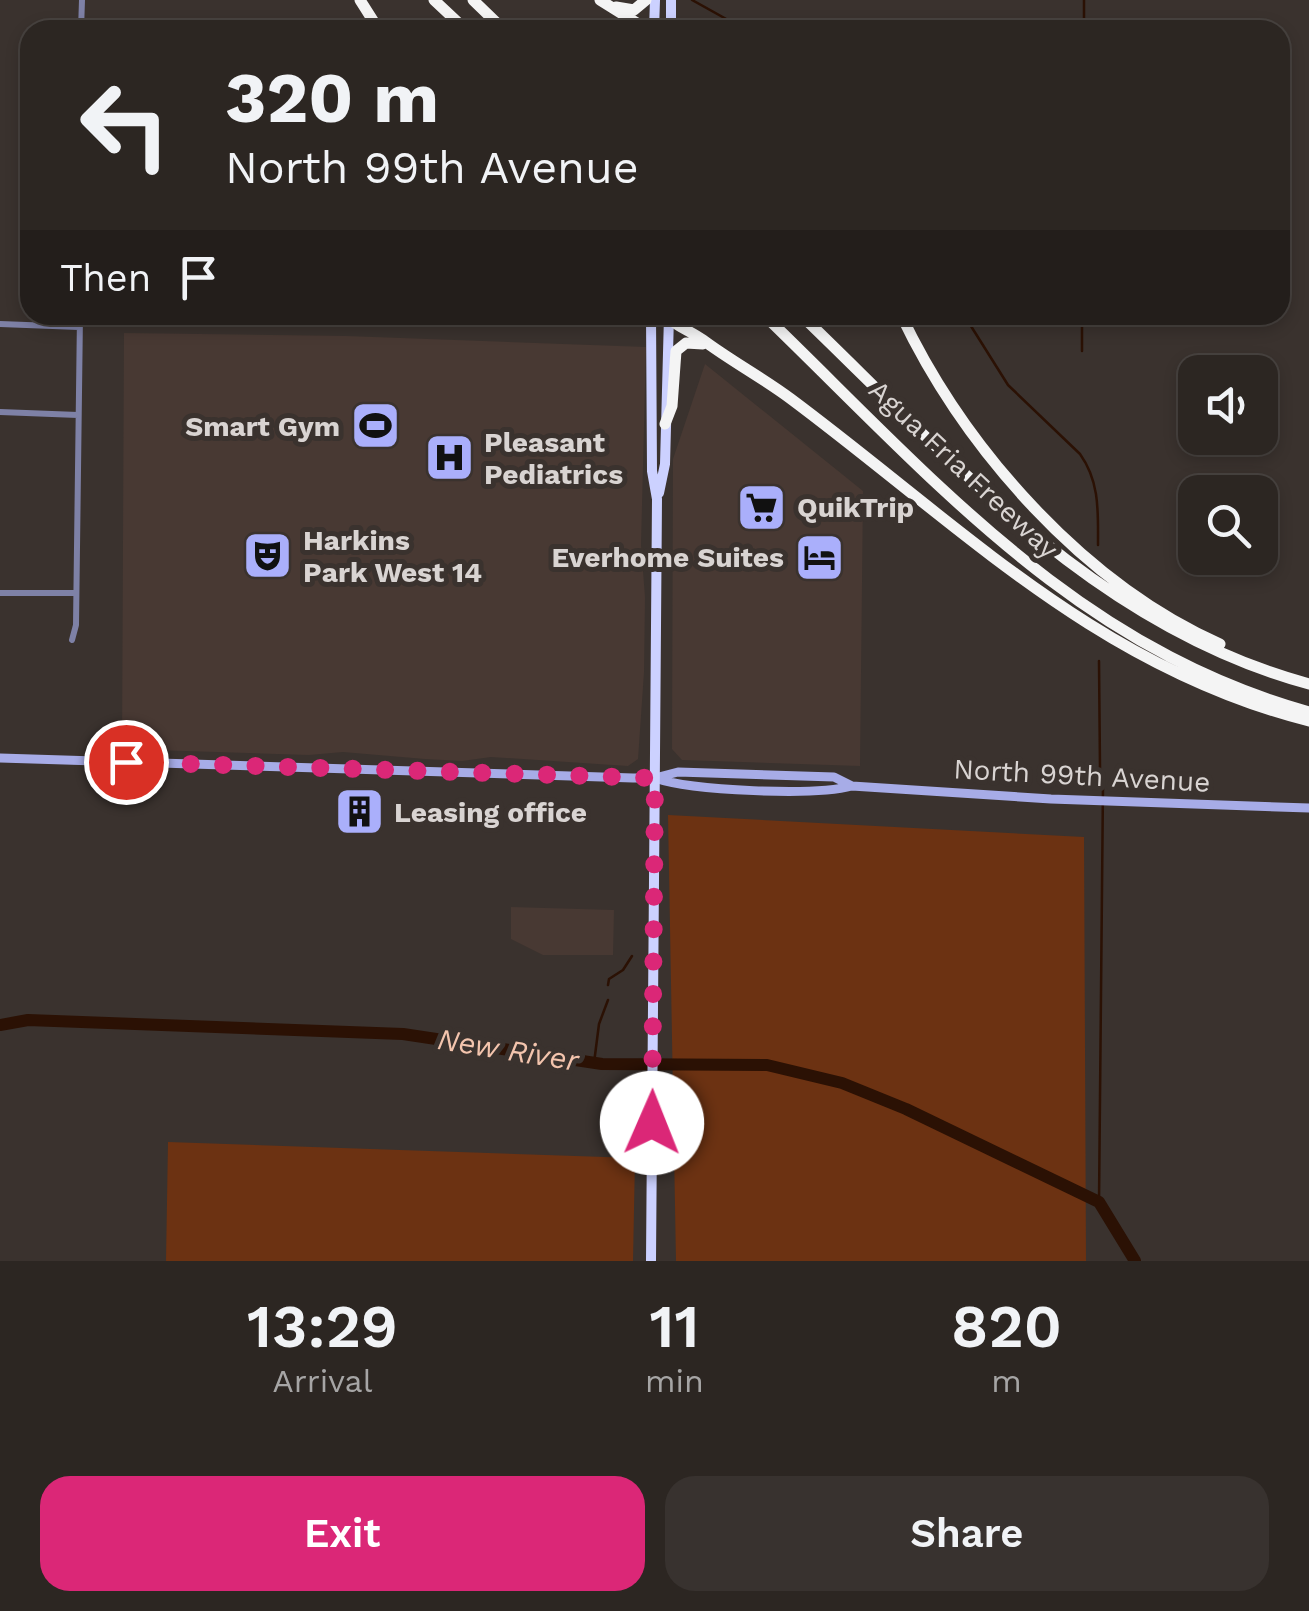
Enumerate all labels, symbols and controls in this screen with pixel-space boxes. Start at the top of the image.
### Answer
text: 320 m [225,57,439,139]
icon: left [60,60,190,190]
text: North 99th Avenue [225,141,639,194]
icon: arrive [171,250,226,305]
text: Then [60,256,151,300]
map controls [1178,355,1278,575]
button: sound [1178,355,1278,455]
street label: Agua Fria Freeway [862,373,1065,566]
sports icon: Smart Gym [349,400,401,452]
place label: Smart Gym [185,410,340,443]
place label: Pleasant Pediatrics [484,426,623,491]
hospital icon: Pleasant Pediatrics [423,432,475,484]
button: search [1178,475,1278,575]
supermarket icon: QuikTrip [736,481,788,533]
place label: QuikTrip [797,491,914,524]
place label: Harkins Park West 14 [303,524,482,589]
theatre icon: Harkins Park West 14 [242,530,294,582]
hotel icon: Everhome Suites [793,531,845,583]
place label: Everhome Suites [551,541,784,574]
pin [84,720,169,805]
icon: arrive [99,735,154,790]
street label: North 99th Avenue [953,752,1211,799]
building icon: Leasing office [333,786,385,838]
place label: Leasing office [394,796,587,829]
water label: New River [435,1021,582,1078]
position arrow [600,1071,704,1175]
text: 13:29 [247,1291,398,1362]
text: 11 [649,1291,699,1362]
text: 820 [951,1291,1062,1362]
text: Arrival [273,1362,372,1400]
text: min [645,1362,704,1400]
text: m [991,1362,1022,1400]
button: Exit [40,1476,645,1591]
button: Share [665,1476,1269,1591]

